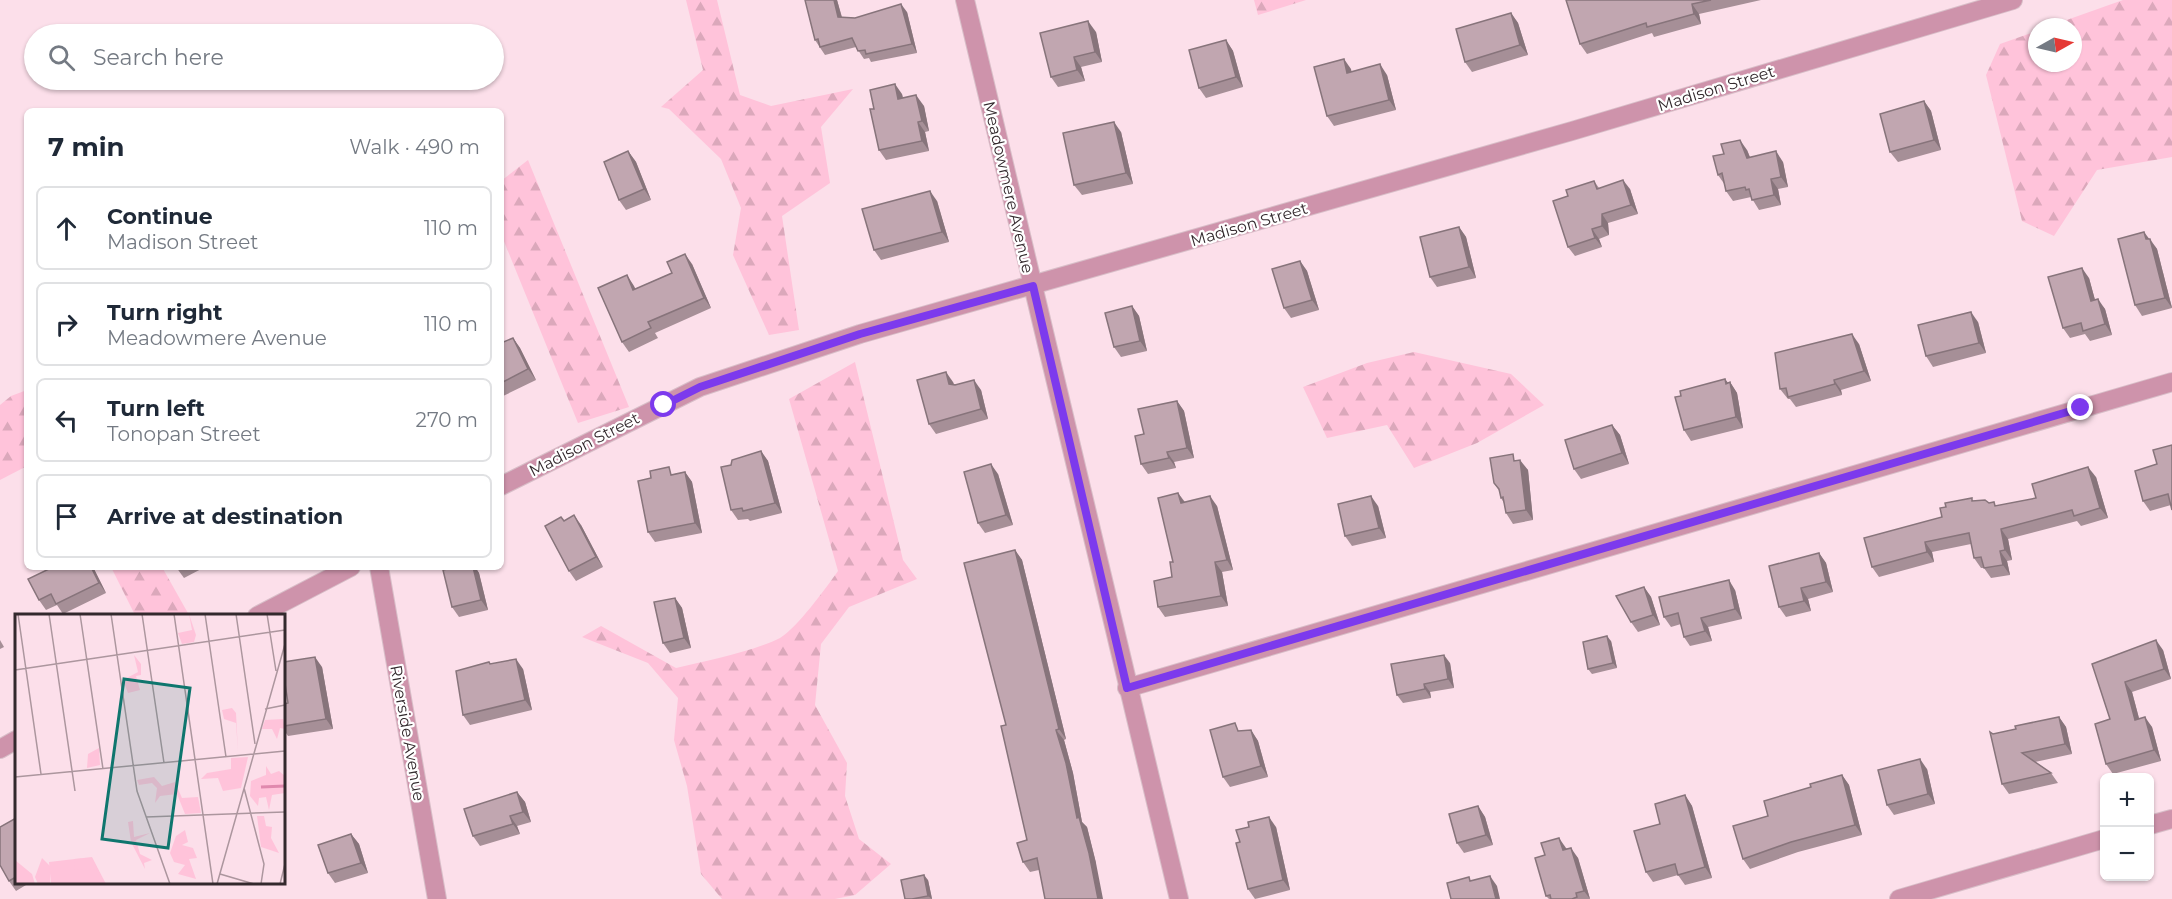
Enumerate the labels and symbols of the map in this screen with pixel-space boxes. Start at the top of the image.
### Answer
north arrow [2028,18,2082,72]
street label: Madison Street [1655,62,1777,115]
street label: Meadowmere Avenue [979,99,1038,275]
street label: Madison Street [1188,199,1310,250]
route start [650,391,676,417]
route end [2067,394,2093,420]
street label: Madison Street [526,408,643,480]
inset map [15,614,285,884]
street label: Riverside Avenue [386,664,429,802]

